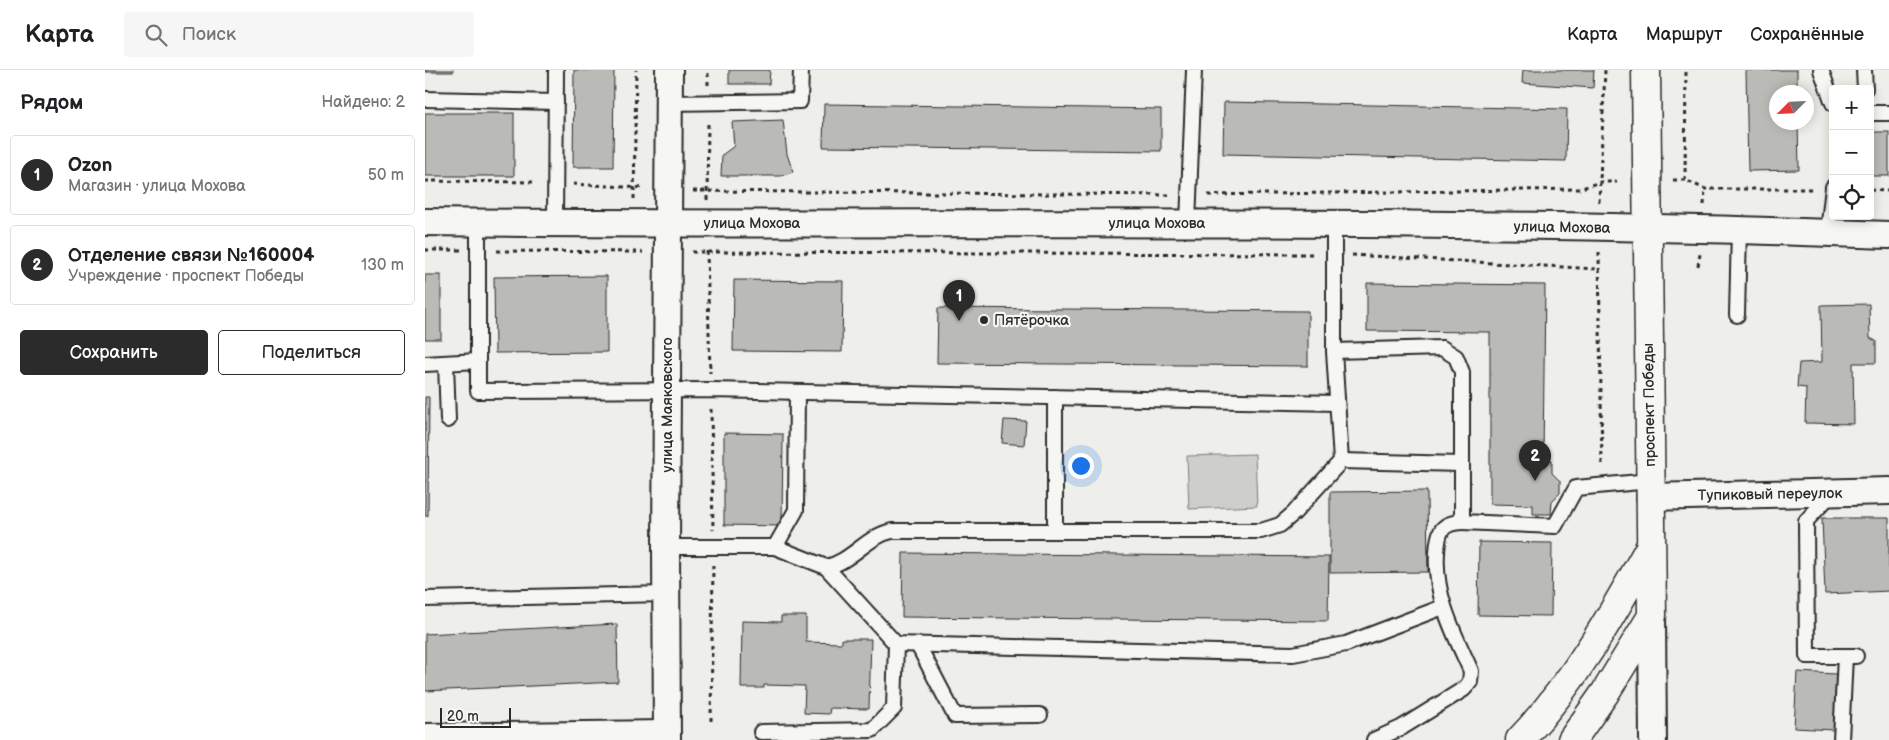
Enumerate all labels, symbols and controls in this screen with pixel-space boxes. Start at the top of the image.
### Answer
search box [124,12,474,57]
text: Карта [25,20,94,49]
icon: search [142,21,170,49]
text: Поиск [182,23,236,46]
text: Карта [1567,24,1618,45]
text: Маршрут [1646,24,1722,45]
text: Сохранённые [1750,24,1864,45]
north arrow [1769,85,1814,130]
map controls [1829,85,1874,220]
button: + [1829,85,1874,130]
text: Рядом [20,90,83,115]
text: Найдено: 2 [321,93,405,112]
button: − [1829,130,1874,175]
text: Ozon [68,154,112,177]
text: 1 [34,166,40,185]
text: 50 m [368,166,404,185]
button: locate [1829,175,1874,220]
text: Магазин · улица Мохова [68,177,246,196]
street label: улица Мохова [704,214,801,233]
street label: улица Мохова [1109,214,1206,233]
street label: улица Мохова [1513,217,1611,238]
text: Отделение связи №160004 [68,244,314,267]
text: 2 [32,256,42,275]
text: 130 m [361,256,404,275]
text: Учреждение · проспект Победы [68,267,304,286]
pin: 1 [943,280,975,321]
place label: Пятёрочка [994,311,1069,330]
marker: Пятёрочка [978,314,990,326]
button: Сохранить [20,330,208,375]
button: Поделиться [218,330,405,375]
street label: улица Маяковского [658,337,677,472]
street label: проспект Победы [1639,343,1660,467]
pin: 2 [1519,440,1551,481]
your location [1068,453,1094,479]
street label: Тупиковый переулок [1698,484,1842,505]
scale bar [440,705,511,728]
text: 20 m [447,708,479,725]

